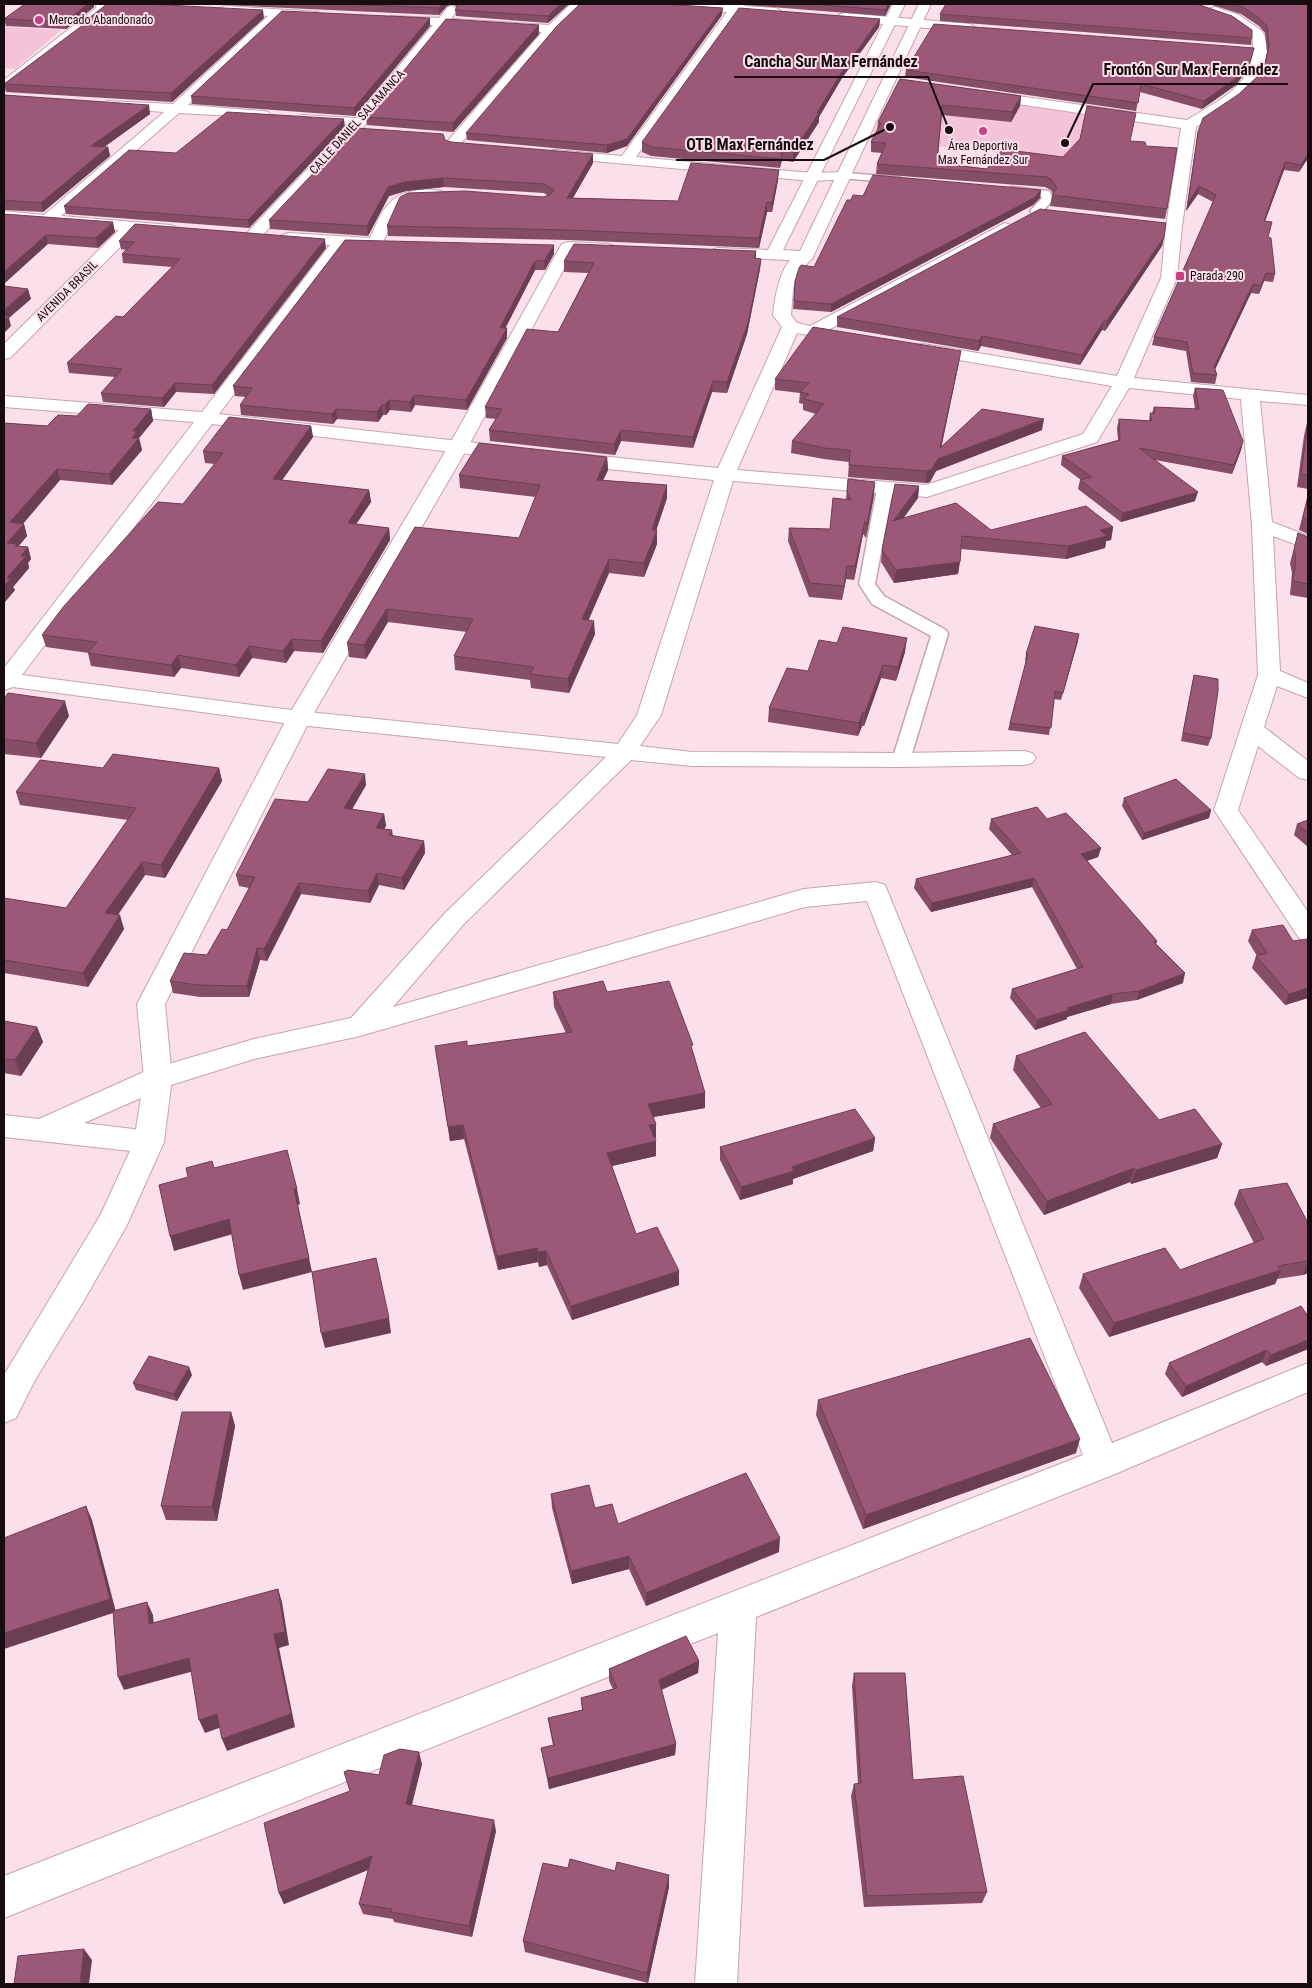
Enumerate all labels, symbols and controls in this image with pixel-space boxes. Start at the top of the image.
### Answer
place label: Mercado Abandonado [49,13,153,27]
marker: Mercado Abandonado [33,14,45,26]
callout: Cancha Sur Max Fernández [734,46,928,77]
text: Cancha Sur Max Fernández [744,52,918,71]
callout: Frontón Sur Max Fernández [1093,53,1288,84]
text: Frontón Sur Max Fernández [1103,60,1279,79]
street label: CALLE DANIEL SALAMANCA [306,67,408,177]
marker: Área Deportiva Max Fernández Sur [977,125,989,137]
callout: OTB Max Fernández [676,129,824,160]
text: OTB Max Fernández [686,135,814,154]
place label: Área Deportiva Max Fernández Sur [938,138,1029,167]
street label: AVENIDA BRASIL [34,257,101,324]
place label: Parada 290 [1190,269,1244,283]
marker: Parada 290 [1174,270,1186,282]

